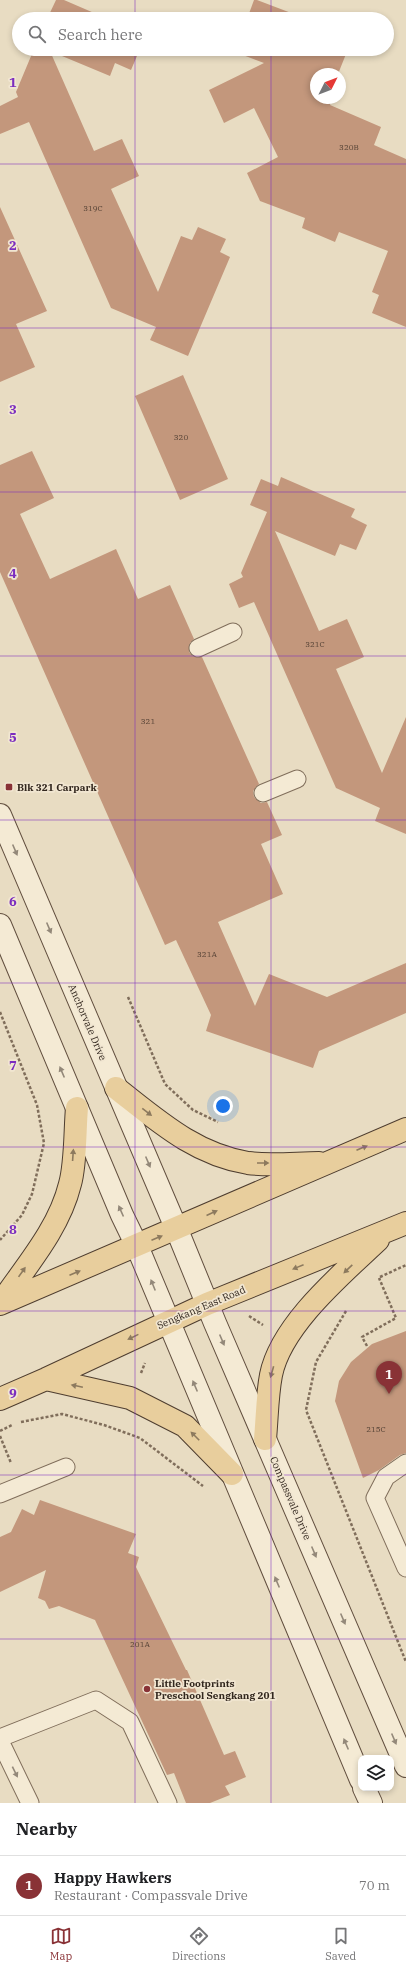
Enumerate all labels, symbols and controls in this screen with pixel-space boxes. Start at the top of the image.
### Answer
search box [12,12,394,56]
icon: search [26,23,48,45]
text: Search here [58,25,143,44]
north arrow [310,68,346,104]
text: 1 [9,74,17,91]
house number: 320B [339,142,359,152]
house number: 319C [83,203,103,213]
text: 2 [9,237,17,254]
text: 3 [9,401,17,418]
house number: 320 [174,432,188,442]
text: 4 [9,565,17,582]
house number: 321C [305,639,325,649]
house number: 321 [141,716,155,726]
text: 5 [9,729,17,746]
place label: Blk 321 Carpark [17,781,97,794]
marker: Blk 321 Carpark [4,782,14,792]
one-way arrow [13,845,19,857]
text: 6 [9,893,17,910]
one-way arrow [46,923,52,935]
house number: 321A [197,949,217,959]
street label: Anchorvale Drive [66,982,109,1062]
text: 7 [9,1057,17,1074]
one-way arrow [58,1065,64,1077]
your location [213,1096,233,1116]
one-way arrow [141,1108,152,1116]
one-way arrow [357,1144,369,1150]
one-way arrow [70,1149,76,1161]
one-way arrow [145,1157,151,1168]
one-way arrow [257,1160,270,1166]
one-way arrow [117,1205,123,1217]
one-way arrow [207,1210,219,1216]
text: 8 [9,1221,17,1238]
one-way arrow [152,1235,163,1241]
one-way arrow [343,1264,353,1274]
one-way arrow [291,1265,303,1271]
one-way arrow [18,1267,26,1277]
one-way arrow [69,1270,80,1276]
one-way arrow [150,1278,156,1290]
street label: Sengkang East Road [155,1283,247,1332]
one-way arrow [127,1334,138,1341]
one-way arrow [219,1334,225,1345]
pin: 1 [376,1361,402,1394]
one-way arrow [269,1366,275,1379]
one-way arrow [192,1380,198,1392]
one-way arrow [71,1383,84,1389]
text: 9 [9,1385,17,1402]
house number: 215C [366,1424,386,1434]
one-way arrow [190,1431,200,1441]
street label: Compassvale Drive [267,1454,314,1542]
one-way arrow [311,1547,317,1558]
one-way arrow [274,1576,281,1588]
one-way arrow [340,1614,346,1626]
house number: 201A [130,1639,150,1649]
place label: Little Footprints Preschool Sengkang 201 [155,1677,276,1702]
marker: Little Footprints Preschool Sengkang 201 [142,1684,152,1694]
one-way arrow [391,1733,397,1744]
one-way arrow [343,1738,349,1750]
map controls [358,1755,394,1791]
button: layers [358,1755,394,1791]
one-way arrow [12,1766,18,1778]
text: Nearby [16,1818,77,1840]
text: Happy Hawkers [54,1868,172,1887]
text: 1 [25,1877,33,1894]
text: 70 m [359,1877,390,1894]
text: Restaurant · Compassvale Drive [54,1887,248,1904]
tab: Map [50,1925,72,1963]
tab: Directions [172,1925,226,1963]
tab: Saved [325,1925,356,1963]

